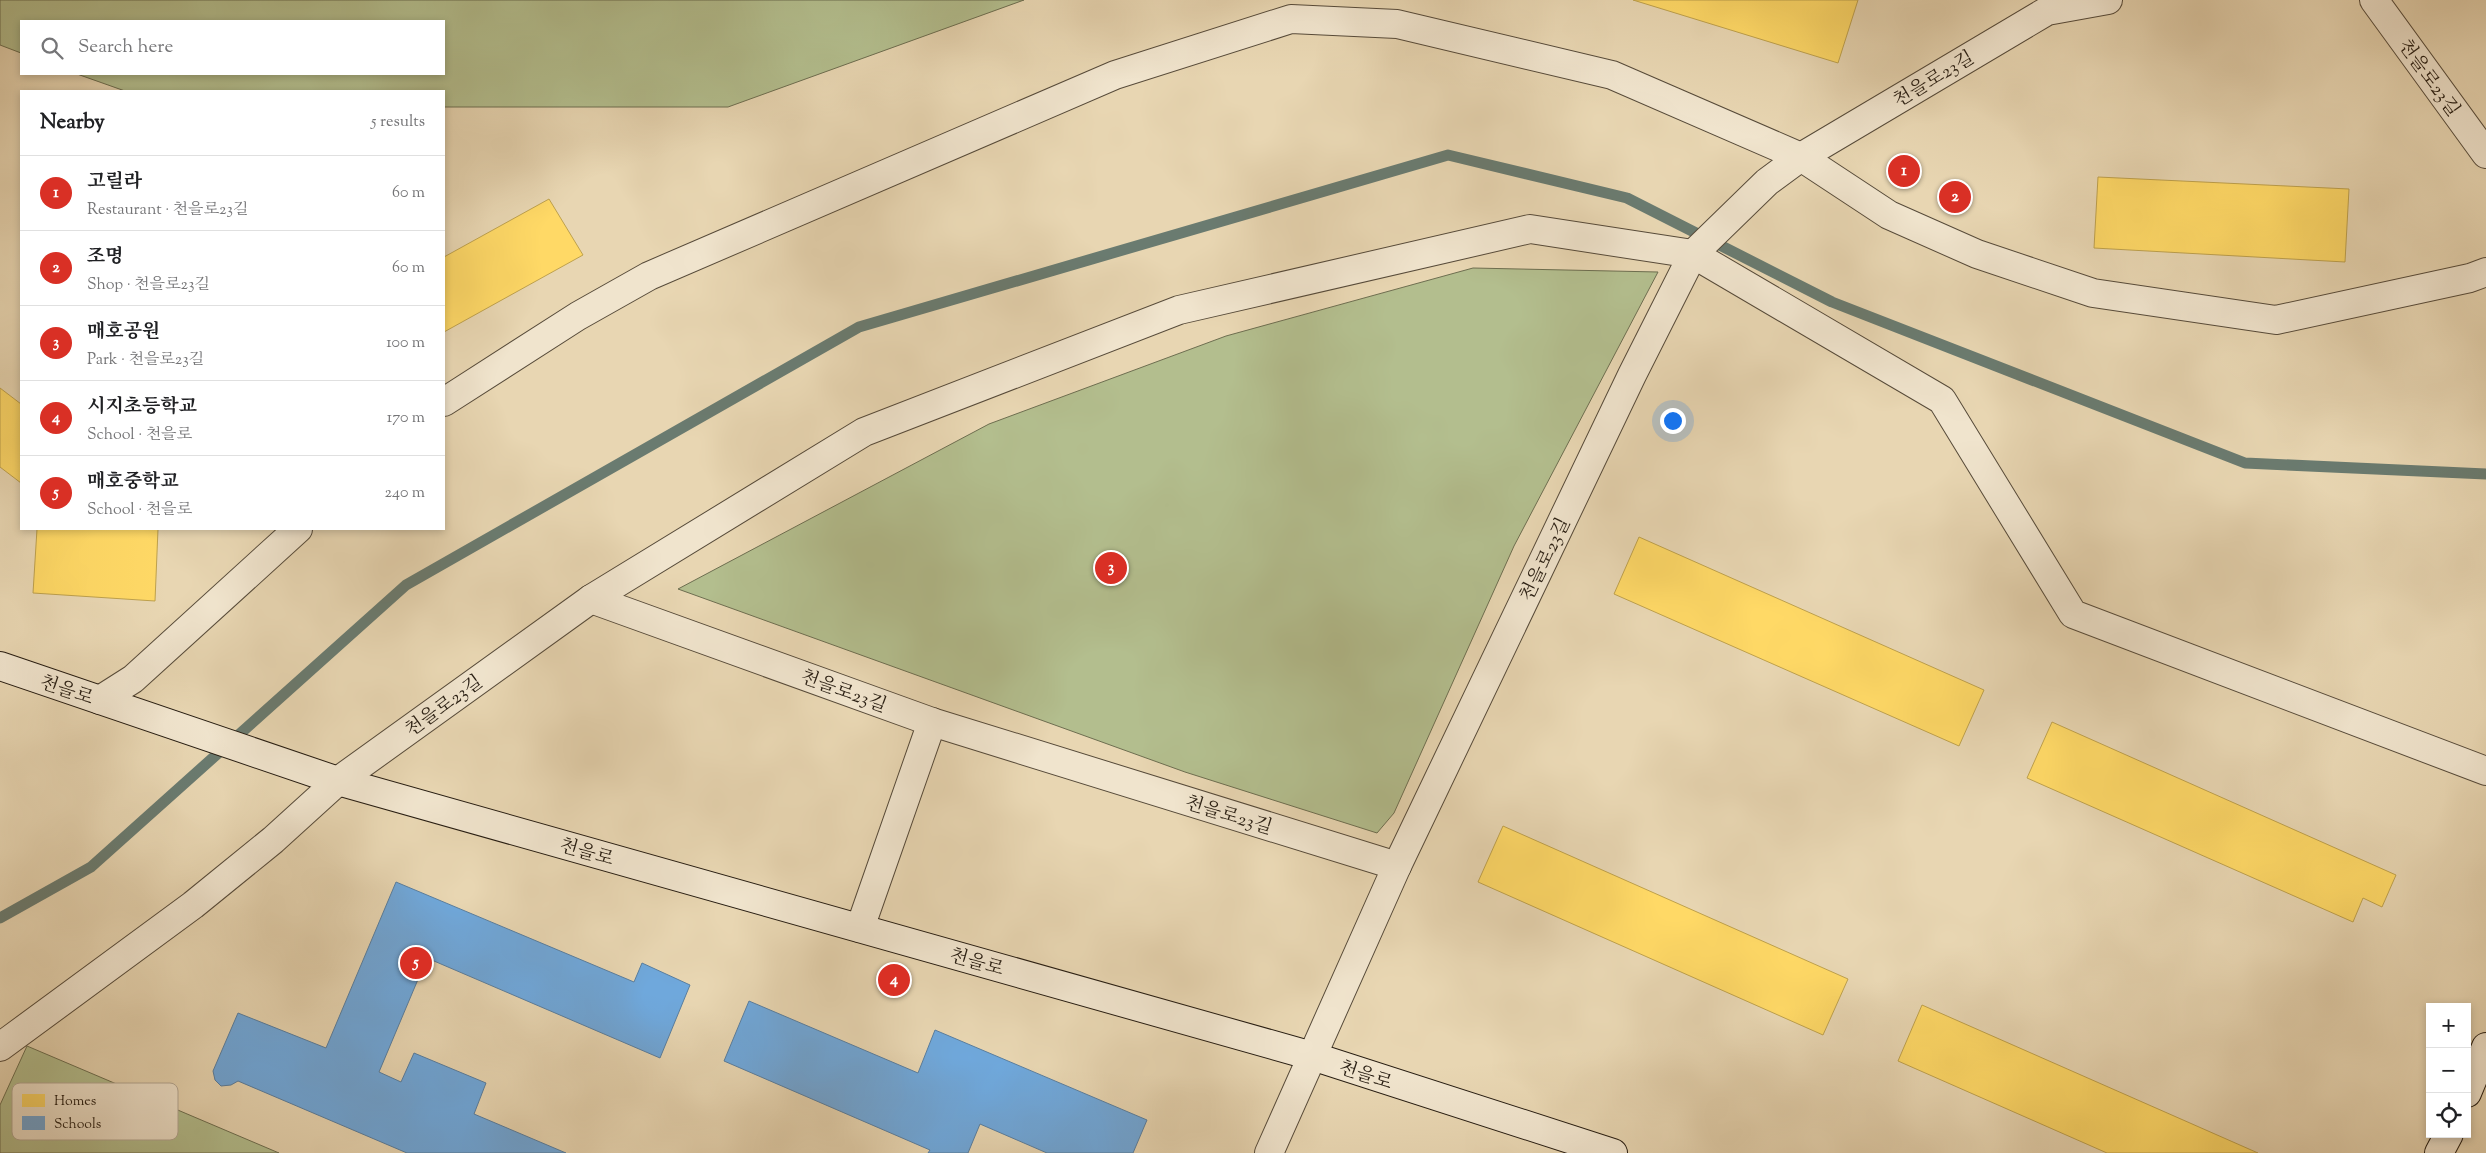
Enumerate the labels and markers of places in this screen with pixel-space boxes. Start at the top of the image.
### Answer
pin: 1 [1888,152,1920,190]
pin: 2 [1939,178,1971,216]
pin: 3 [1095,549,1127,587]
pin: 5 [400,944,432,982]
pin: 4 [878,961,910,999]

